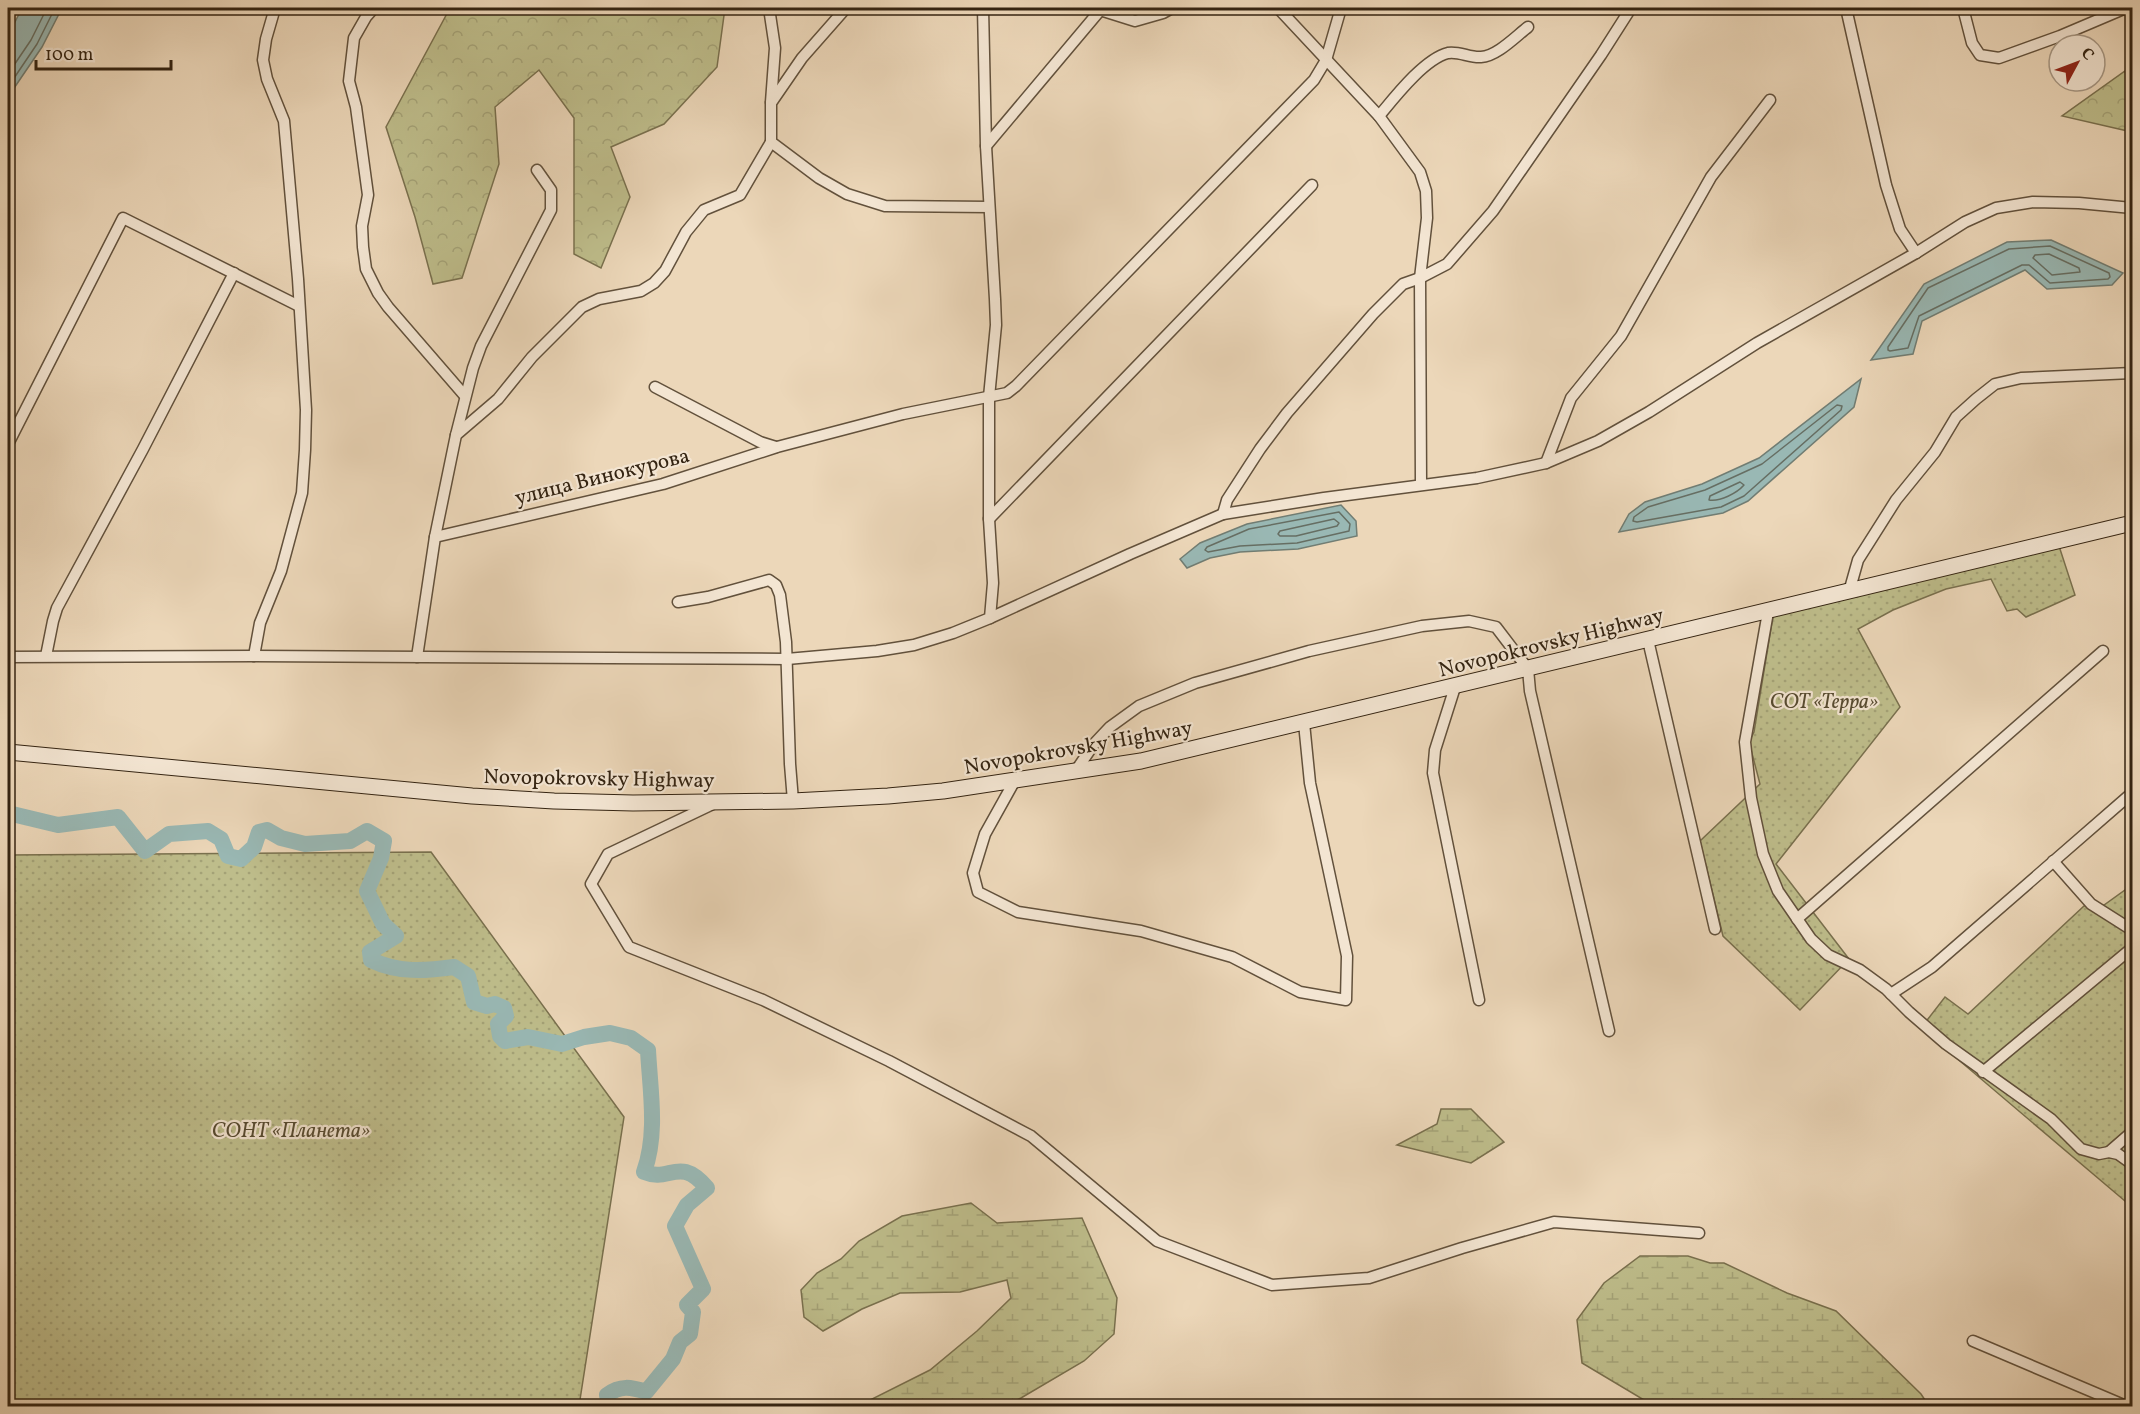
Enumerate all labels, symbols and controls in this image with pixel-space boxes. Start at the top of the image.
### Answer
scale bar [36,33,171,71]
north arrow [2047,33,2107,93]
text: 100 m [45,43,94,68]
text: С [2075,43,2098,66]
street label: улица Винокурова [512,442,693,513]
street label: Novopokrovsky Highway [1436,601,1668,685]
park label: СОТ «Терра» [1770,688,1878,717]
street label: Novopokrovsky Highway [962,714,1195,783]
street label: Novopokrovsky Highway [483,763,715,796]
park label: СОНТ «Планета» [212,1117,370,1146]

